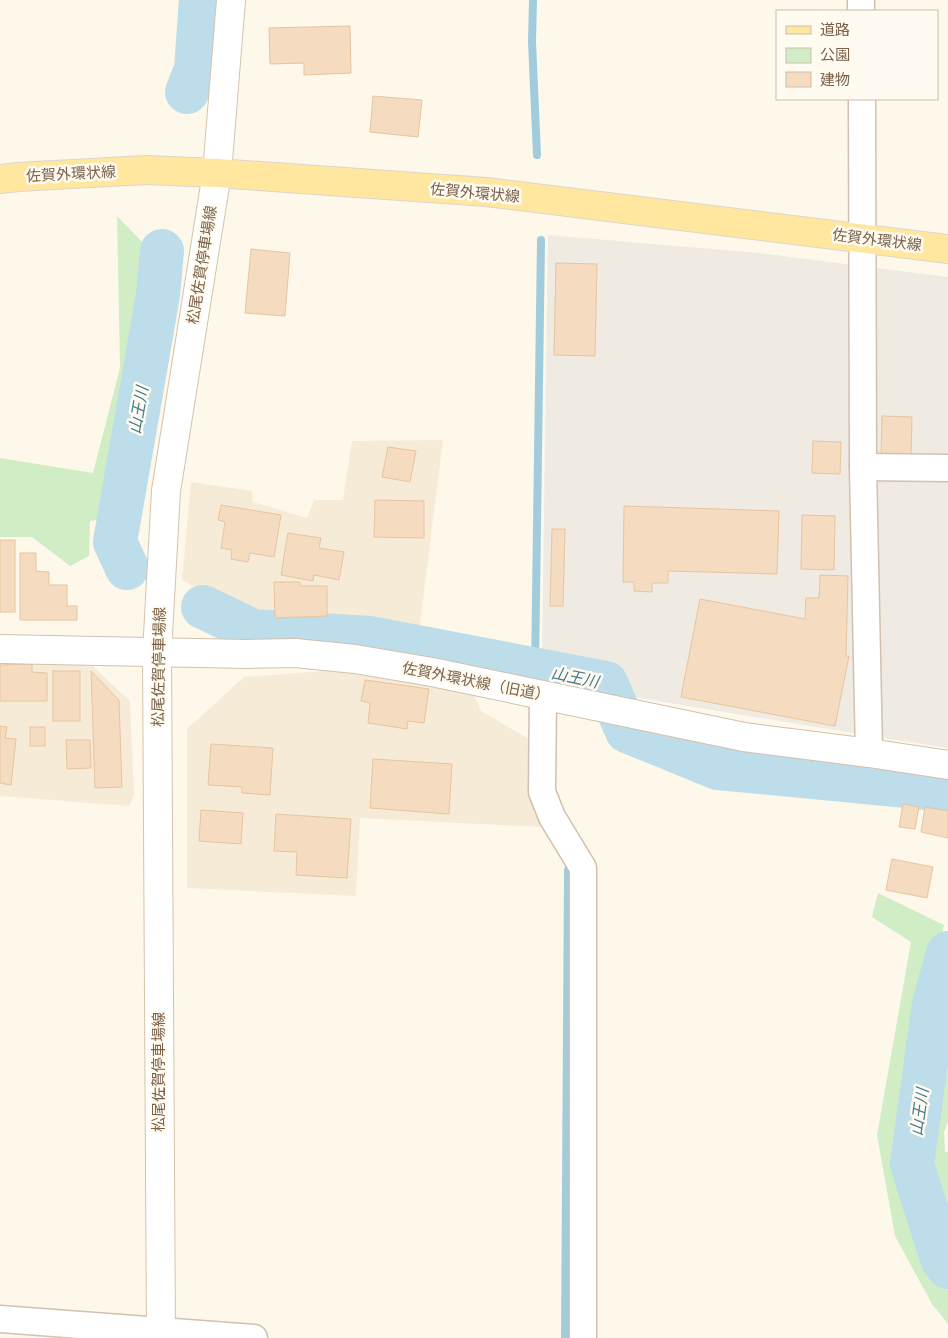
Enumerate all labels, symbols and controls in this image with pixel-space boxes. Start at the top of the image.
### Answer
legend [776,10,938,100]
text: 道路 [820,20,850,39]
text: 公園 [820,45,850,64]
text: 建物 [820,70,850,89]
street label: 佐賀外環状線 [26,162,116,185]
street label: 佐賀外環状線 [429,179,521,206]
street label: 松尾佐賀停車場線 [183,204,220,326]
street label: 佐賀外環状線 [831,225,923,254]
water label: 山王川 [124,383,152,435]
street label: 松尾佐賀停車場線 [148,607,169,727]
street label: 佐賀外環状線（旧道） [401,658,552,705]
water label: 山王川 [549,662,603,692]
street label: 松尾佐賀停車場線 [149,1012,168,1132]
water label: 山王川 [906,1085,933,1137]

